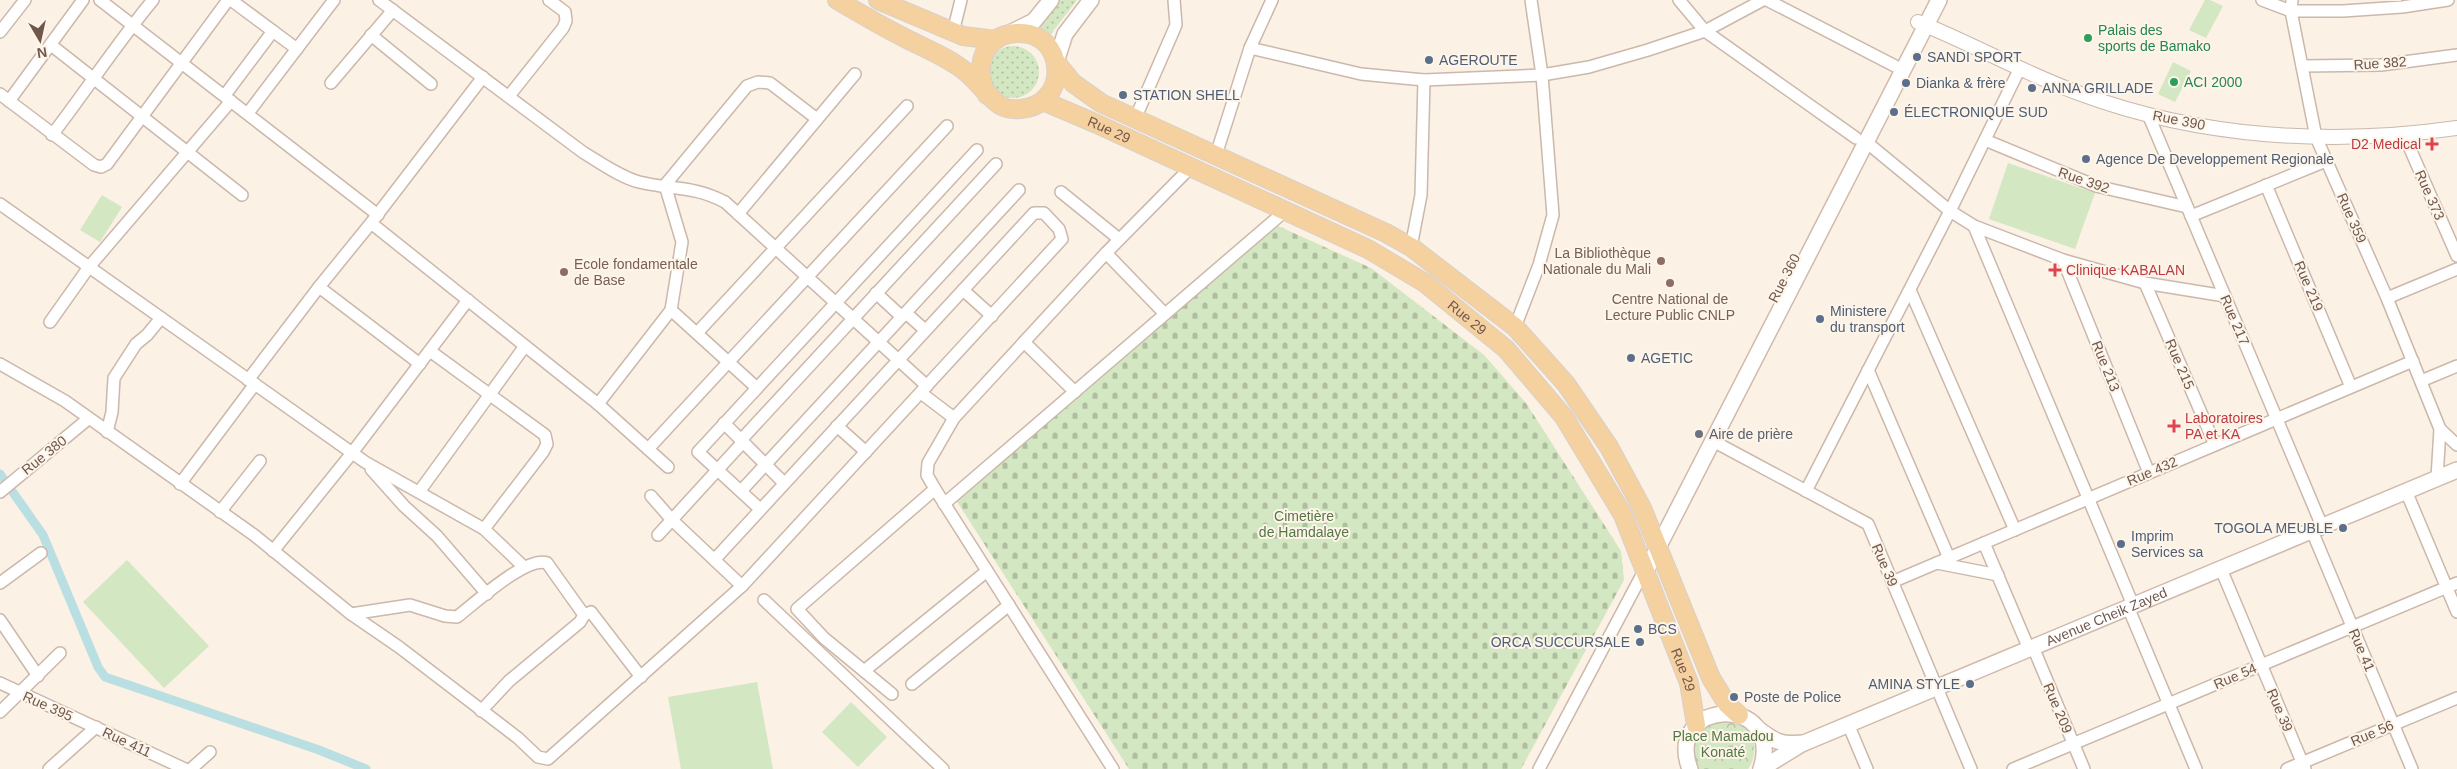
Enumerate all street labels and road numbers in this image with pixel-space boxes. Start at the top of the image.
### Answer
street label: Rue 382 [2353,53,2407,73]
street label: Rue 390 [2151,107,2207,133]
street label: Rue 29 [1085,113,1133,146]
street label: Rue 392 [2056,164,2112,196]
street label: Rue 373 [2412,168,2448,223]
street label: Rue 359 [2334,191,2370,246]
street label: Rue 360 [1765,251,1803,305]
street label: Rue 219 [2291,259,2327,314]
street label: Rue 217 [2217,293,2253,348]
street label: Rue 29 [1445,297,1490,338]
street label: Rue 215 [2162,337,2198,392]
street label: Rue 213 [2089,338,2123,394]
street label: Rue 380 [18,432,70,478]
street label: Rue 432 [2125,453,2180,489]
street label: Rue 39 [1869,541,1901,589]
street label: Avenue Cheik Zayed [2043,584,2169,649]
street label: Rue 41 [2346,626,2378,674]
street label: Rue 29 [1668,646,1698,693]
street label: Rue 54 [2211,660,2259,692]
street label: Rue 209 [2040,681,2076,736]
street label: Rue 39 [2264,686,2296,734]
street label: Rue 395 [21,688,76,724]
street label: Rue 56 [2348,717,2396,749]
street label: Rue 411 [100,724,154,760]

